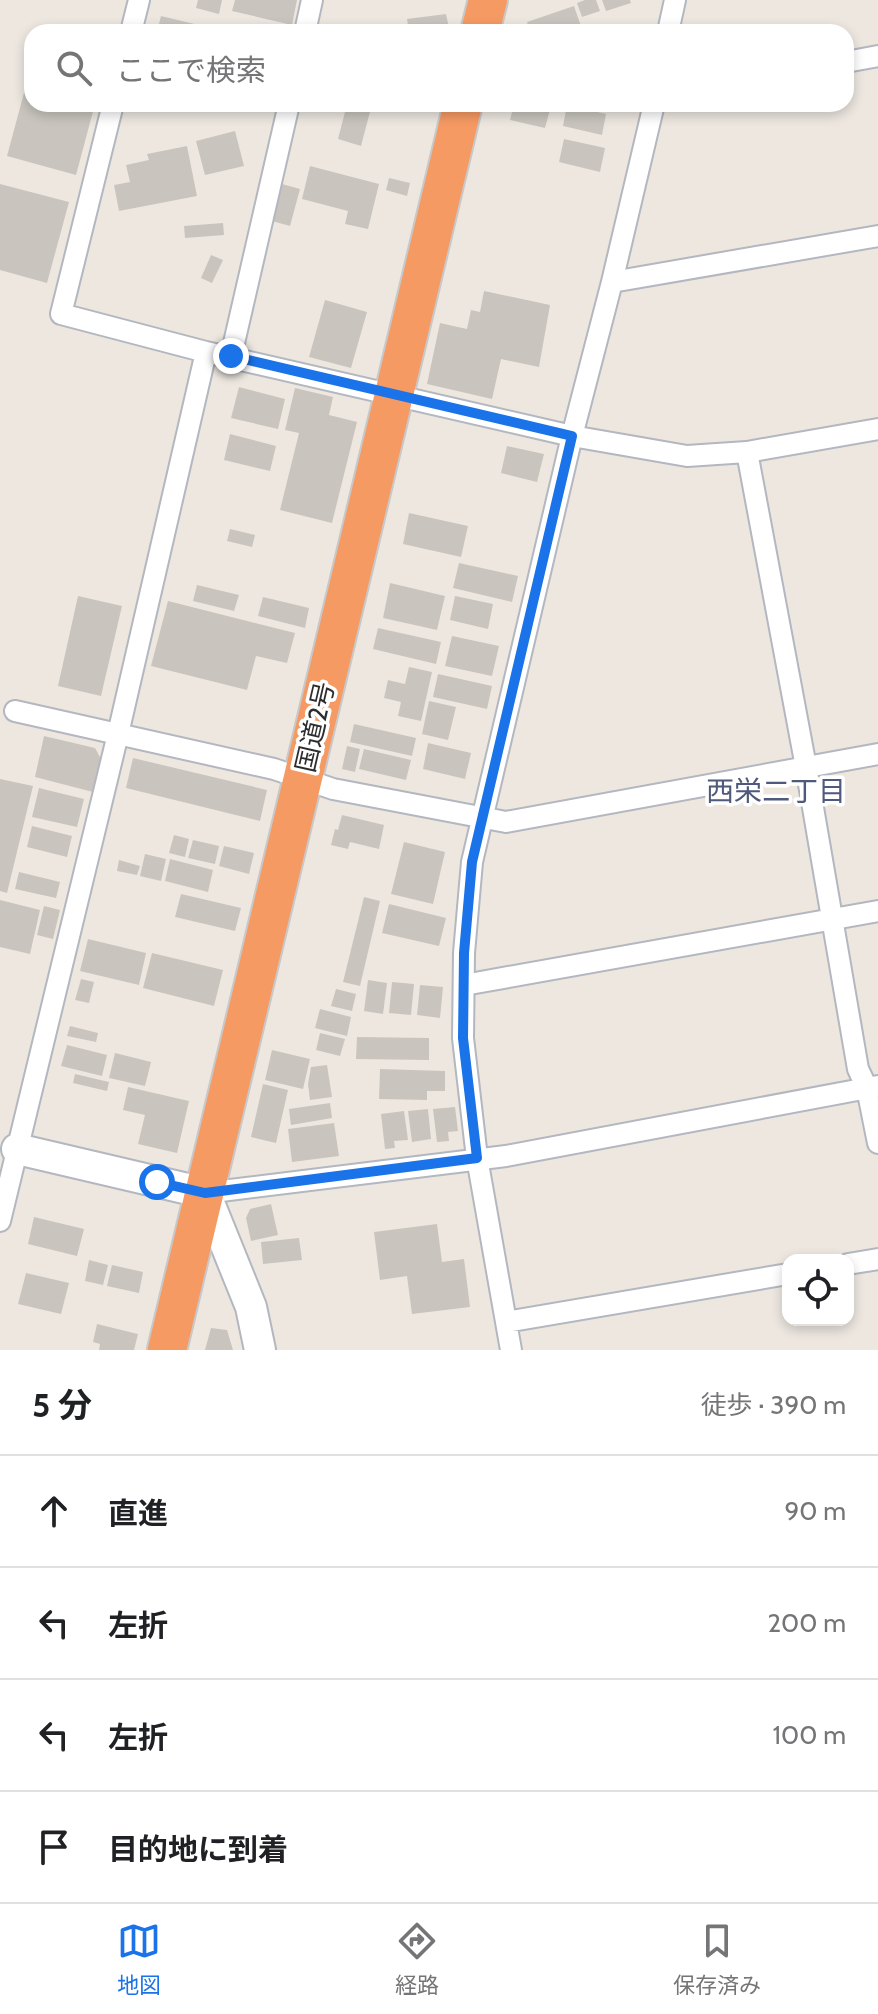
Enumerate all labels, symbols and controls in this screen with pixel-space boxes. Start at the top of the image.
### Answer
search box [24,24,854,112]
icon: search [52,46,96,90]
text: ここで検索 [116,52,266,89]
route end [213,338,249,374]
street label: 国道2号 [289,679,341,775]
district label: 西栄二丁目 [706,774,846,808]
route start [139,1164,175,1200]
map controls [782,1254,854,1326]
button: locate [782,1254,854,1326]
text: 5 分 [32,1384,92,1426]
text: 徒歩 · 390 m [700,1389,846,1421]
icon: ahead [32,1489,76,1533]
text: 直進 [108,1495,168,1532]
text: 90 m [784,1495,846,1527]
icon: left [32,1601,76,1645]
text: 左折 [108,1607,168,1644]
text: 200 m [767,1607,846,1639]
icon: left [32,1713,76,1757]
text: 左折 [108,1719,168,1756]
text: 100 m [773,1719,846,1751]
icon: arrive [32,1825,76,1869]
text: 目的地に到着 [108,1831,288,1868]
tab: 地図 [117,1919,161,1999]
tab: 経路 [395,1919,439,1999]
tab: 保存済み [673,1919,761,1999]

